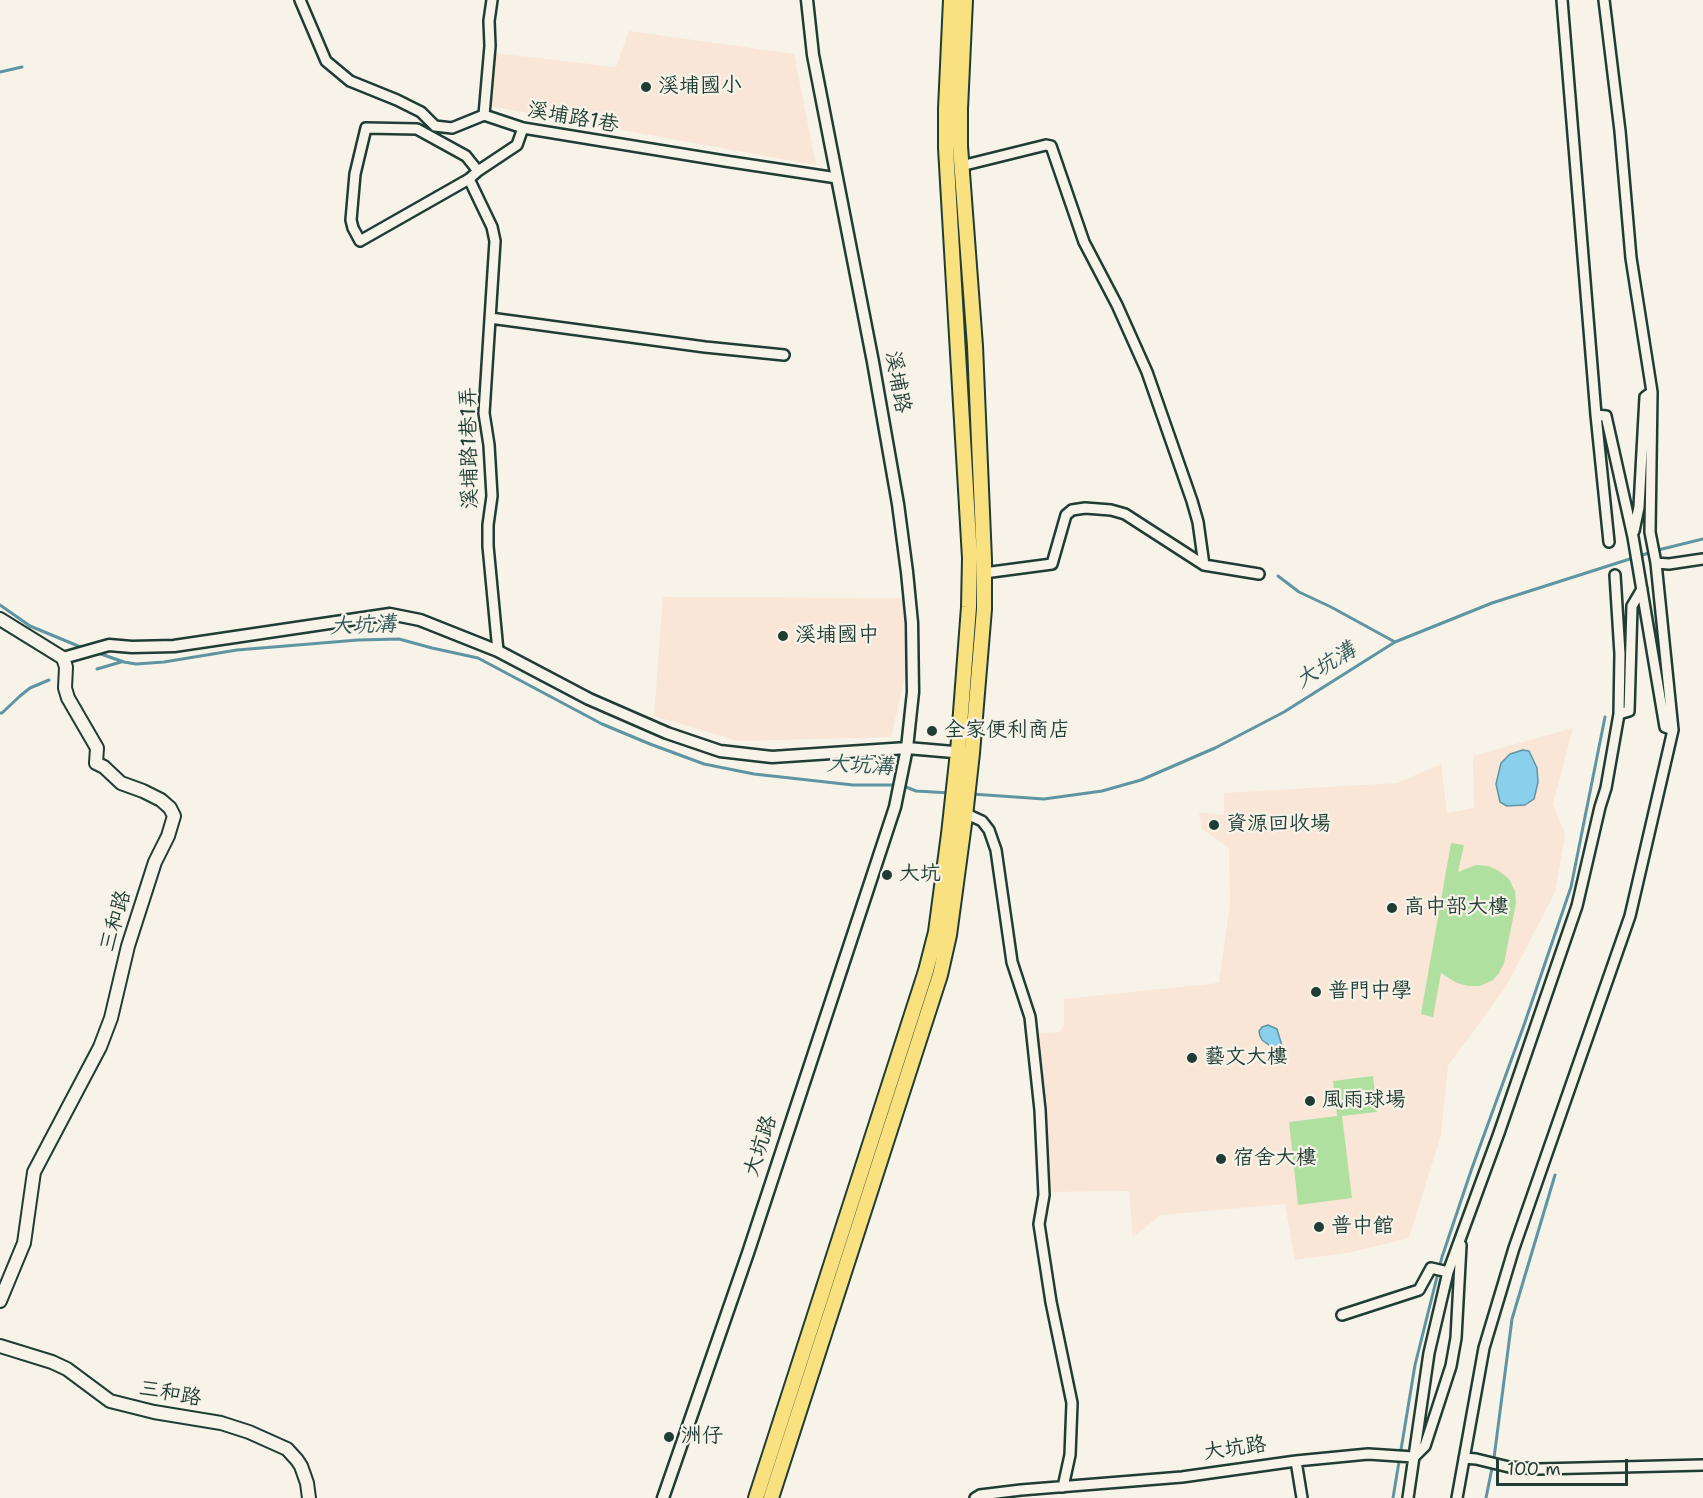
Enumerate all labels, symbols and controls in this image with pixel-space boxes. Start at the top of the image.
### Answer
place label: 溪埔國小 [658,74,742,100]
marker: 溪埔國小 [639,80,653,94]
street label: 溪埔路1巷 [525,98,621,138]
street label: 溪埔路 [879,349,915,415]
street label: 溪埔路1巷1弄 [456,387,484,509]
water label: 大坑溝 [330,612,396,640]
place label: 溪埔國中 [795,623,879,649]
marker: 溪埔國中 [776,629,790,643]
water label: 大坑溝 [1291,637,1361,695]
place label: 全家便利商店 [944,718,1070,744]
marker: 全家便利商店 [925,724,939,738]
water label: 大坑溝 [826,751,894,781]
place label: 資源回收場 [1226,812,1331,838]
marker: 資源回收場 [1207,818,1221,832]
place label: 大坑 [899,862,941,888]
marker: 大坑 [880,868,894,882]
street label: 三和路 [95,887,137,955]
place label: 高中部大樓 [1404,895,1509,921]
marker: 高中部大樓 [1385,901,1399,915]
place label: 普門中學 [1328,979,1412,1005]
marker: 普門中學 [1309,985,1323,999]
place label: 藝文大樓 [1204,1045,1288,1071]
marker: 藝文大樓 [1185,1051,1199,1065]
place label: 風雨球場 [1322,1088,1406,1114]
marker: 風雨球場 [1303,1094,1317,1108]
street label: 大坑路 [739,1112,783,1180]
place label: 宿舍大樓 [1233,1146,1317,1172]
marker: 宿舍大樓 [1214,1152,1228,1166]
place label: 普中館 [1331,1214,1394,1240]
marker: 普中館 [1312,1220,1326,1234]
street label: 三和路 [137,1376,203,1412]
place label: 洲仔 [681,1424,723,1450]
marker: 洲仔 [662,1430,676,1444]
street label: 大坑路 [1202,1432,1268,1466]
scale bar [1499,1447,1631,1485]
text: 100 m [1507,1457,1561,1481]

